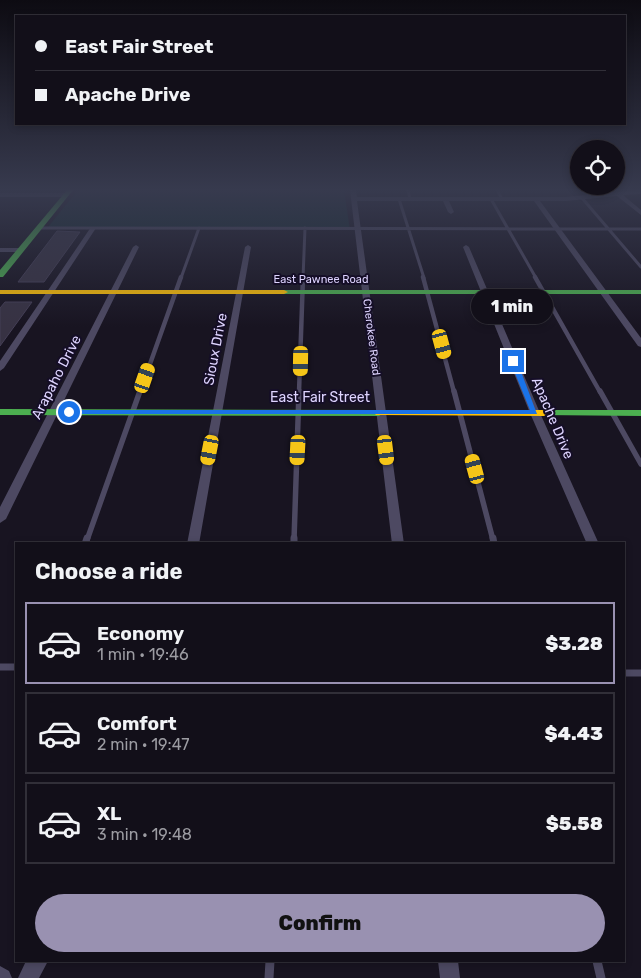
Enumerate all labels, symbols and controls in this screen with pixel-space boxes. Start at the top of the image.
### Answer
text: East Fair Street [65,35,213,58]
text: Apache Drive [65,83,191,106]
map controls [570,140,625,195]
button: locate [570,140,625,195]
street label: East Pawnee Road [274,273,368,286]
callout: 1 min [472,288,554,324]
text: 1 min [491,297,533,316]
street label: Cherokee Road [360,298,383,376]
street label: Sioux Drive [200,311,231,387]
car [430,328,453,360]
street label: Arapaho Drive [28,332,85,422]
car [293,346,308,376]
route end [502,350,524,372]
car [133,361,156,395]
street label: Apache Drive [528,375,577,462]
street label: East Fair Street [270,389,371,406]
route start [58,401,80,423]
car [199,434,220,466]
car [376,434,395,466]
car [289,435,306,465]
car [463,453,486,485]
text: Choose a ride [35,558,182,585]
icon: car [37,621,82,666]
text: Economy [97,622,184,645]
text: $3.28 [545,632,603,655]
text: 1 min · 19:46 [97,645,189,664]
icon: car [37,711,82,756]
text: Comfort [97,712,177,735]
text: $4.43 [544,722,603,745]
text: 2 min · 19:47 [97,735,190,754]
icon: car [37,801,82,846]
text: XL [97,802,121,825]
text: $5.58 [546,812,603,835]
text: 3 min · 19:48 [97,825,192,844]
button: Confirm [35,894,605,952]

